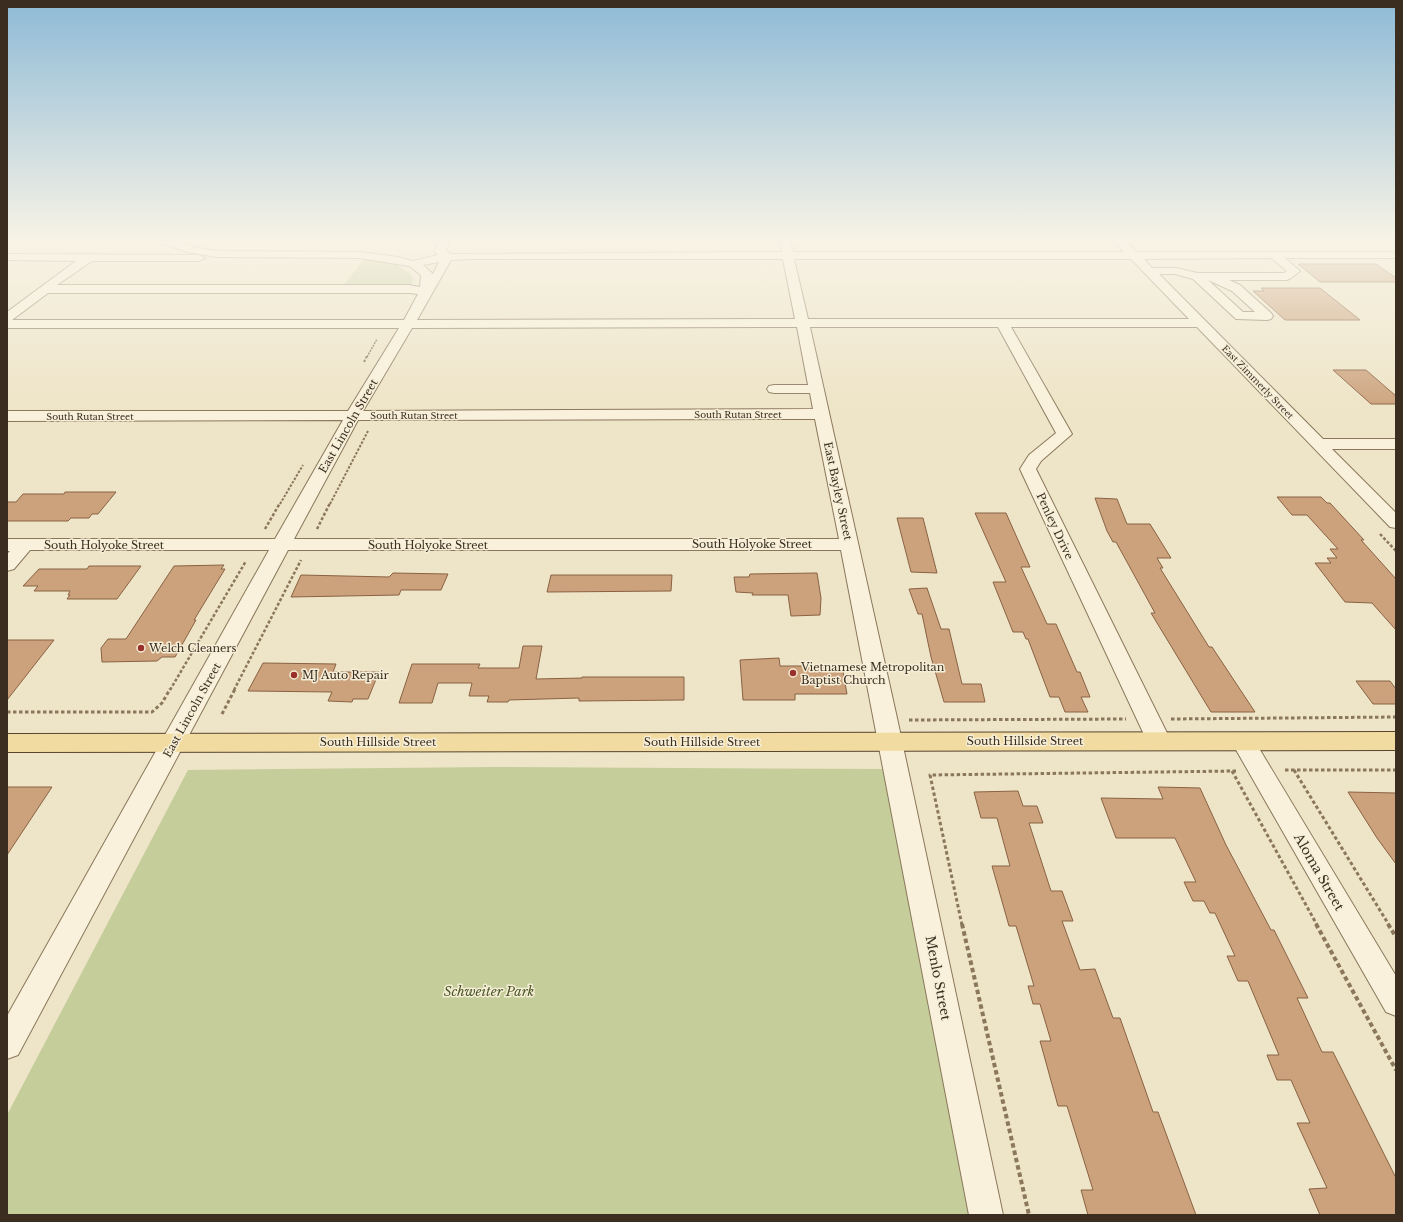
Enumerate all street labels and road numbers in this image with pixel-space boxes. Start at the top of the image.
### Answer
street label: East Zimmerly Street [1220,343,1297,422]
street label: East Lincoln Street [315,376,381,475]
street label: South Rutan Street [694,409,782,420]
street label: South Rutan Street [370,410,458,421]
street label: South Rutan Street [46,411,134,422]
street label: East Bayley Street [821,440,855,542]
street label: Penley Drive [1033,490,1077,562]
street label: South Holyoke Street [692,537,813,551]
street label: South Holyoke Street [44,538,165,552]
street label: South Holyoke Street [368,538,489,552]
street label: East Lincoln Street [160,659,224,760]
street label: South Hillside Street [967,734,1084,748]
street label: South Hillside Street [320,735,437,749]
street label: South Hillside Street [644,735,761,749]
street label: Aloma Street [1289,829,1348,914]
street label: Menlo Street [921,934,955,1022]

